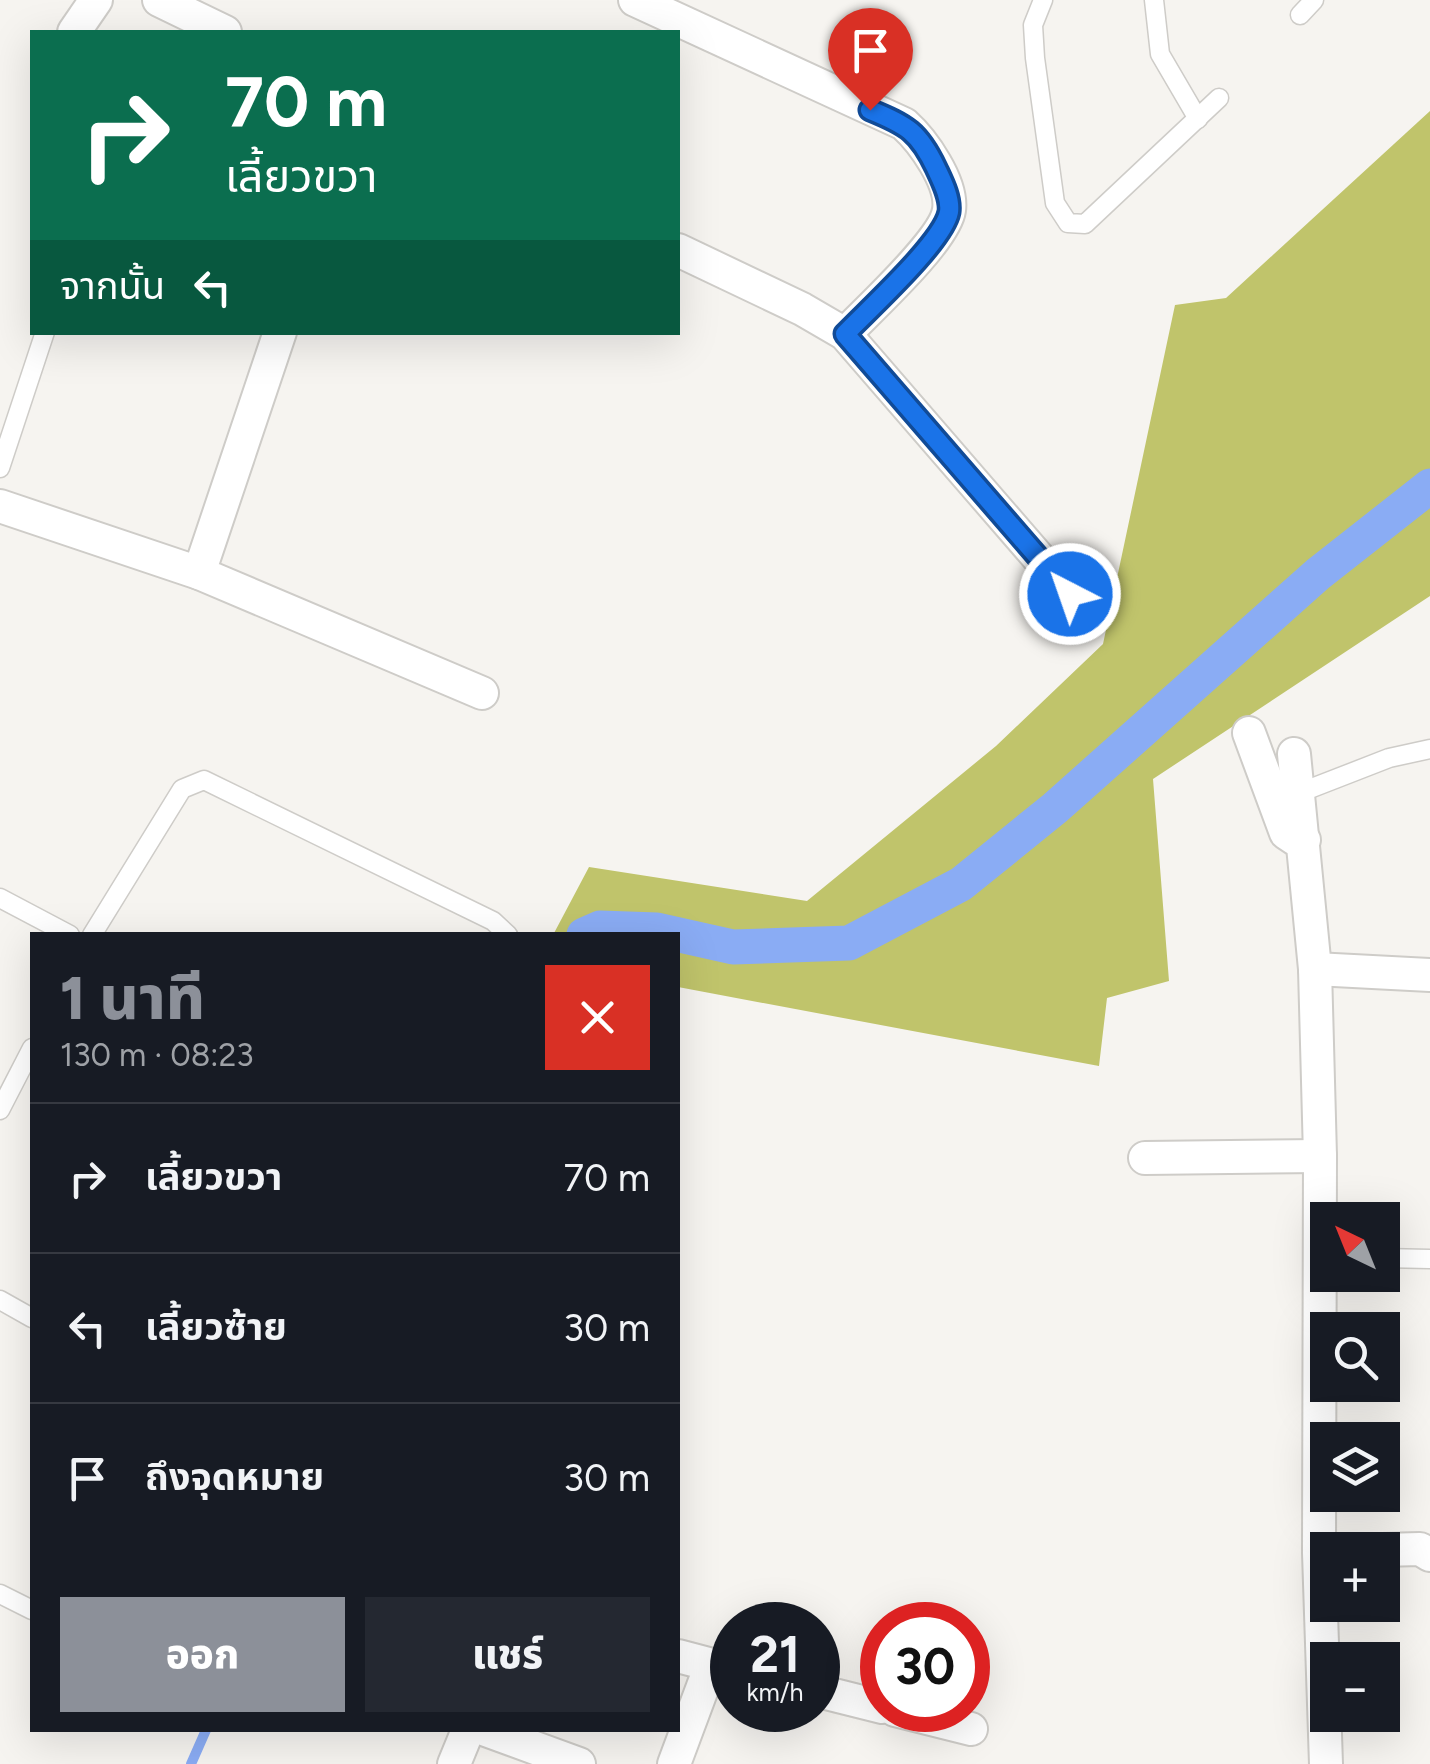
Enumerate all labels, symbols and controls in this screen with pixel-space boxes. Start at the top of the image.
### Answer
pin [828,8,913,111]
icon: arrive [843,23,898,78]
text: 70 m [225,59,387,144]
icon: right [60,70,190,200]
text: เลี้ยวขวา [225,149,377,203]
icon: left [185,260,240,315]
text: จากนั้น [60,263,165,309]
position arrow [1018,542,1122,646]
text: 1 นาที [60,962,205,1034]
button: close [545,965,650,1070]
text: 130 m · 08:23 [60,1036,254,1074]
icon: right [60,1151,115,1206]
text: เลี้ยวขวา [145,1154,282,1200]
text: 70 m [564,1155,650,1201]
north arrow [1310,1202,1400,1292]
map controls [1310,1202,1400,1732]
icon: left [60,1301,115,1356]
text: เลี้ยวซ้าย [145,1304,287,1350]
text: 30 m [563,1305,650,1351]
button: search [1310,1312,1400,1402]
button: layers [1310,1422,1400,1512]
icon: arrive [60,1451,115,1506]
text: ถึงจุดหมาย [145,1454,324,1500]
text: 30 m [563,1455,650,1501]
button: + [1310,1532,1400,1622]
button: ออก [60,1597,345,1712]
button: แชร์ [365,1597,650,1712]
speed limit sign: 30 [860,1602,990,1732]
text: 21 [750,1624,800,1685]
button: − [1310,1642,1400,1732]
text: km/h [746,1677,804,1707]

